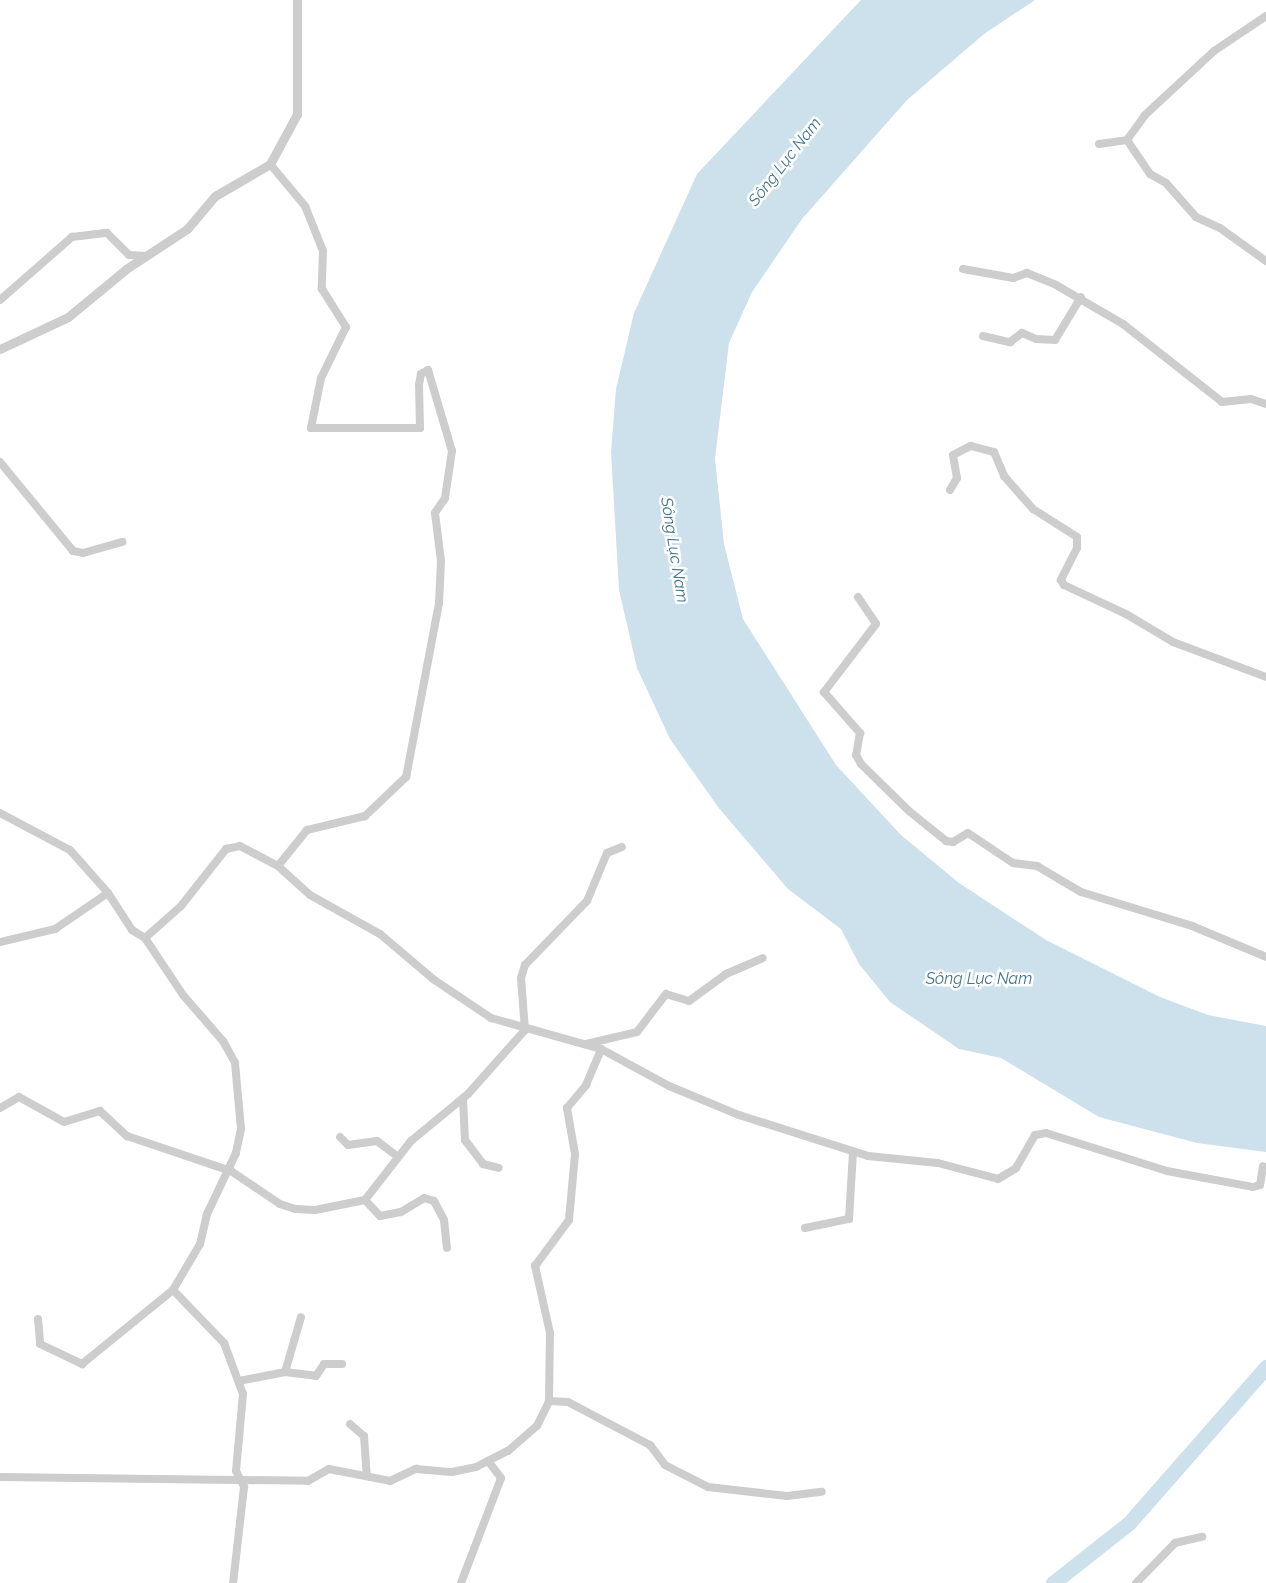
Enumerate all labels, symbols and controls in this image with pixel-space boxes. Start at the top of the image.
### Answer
water label: Sông Lục Nam [745,114,825,210]
water label: Sông Lục Nam [656,496,692,604]
water label: Sông Lục Nam [926,969,1032,989]

